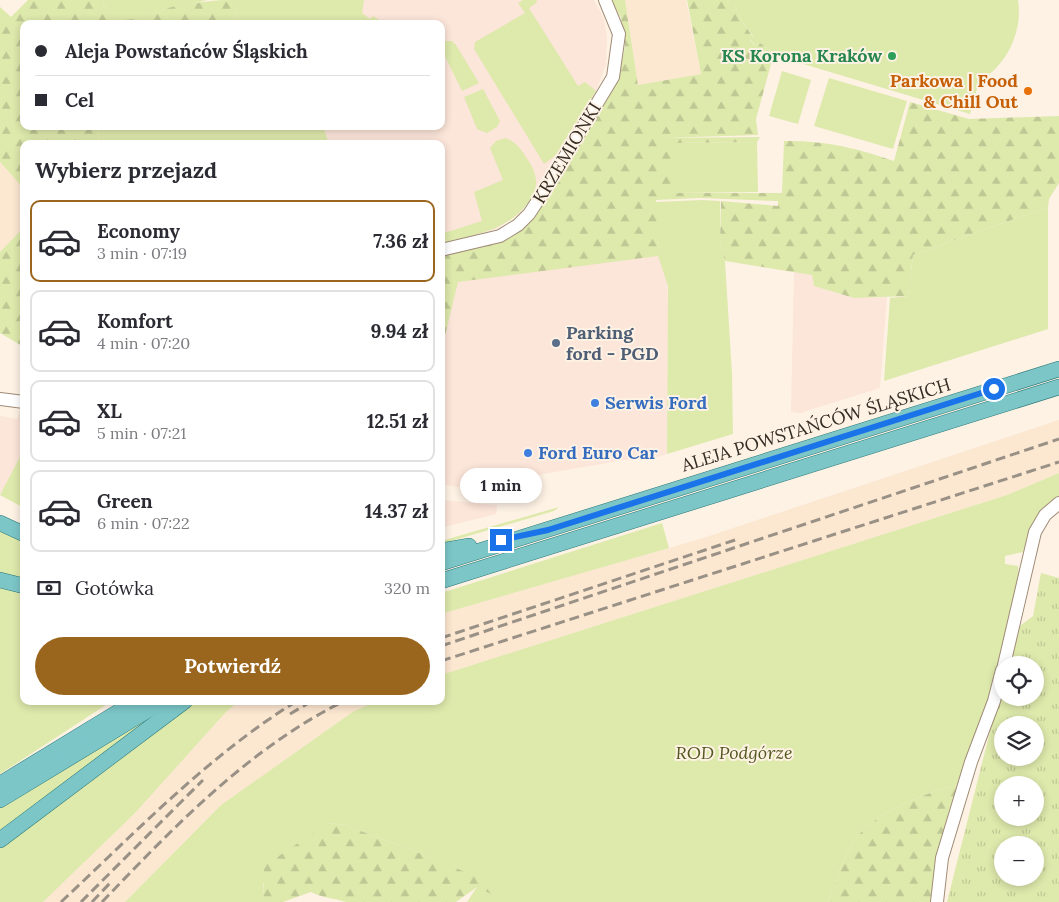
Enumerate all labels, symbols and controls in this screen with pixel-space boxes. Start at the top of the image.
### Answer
text: Aleja Powstańców Śląskich [65,39,308,63]
place label: KS Korona Kraków [721,44,882,67]
marker: KS Korona Kraków [886,50,898,62]
place label: Parkowa | Food & Chill Out [890,69,1019,113]
marker: Parkowa | Food & Chill Out [1022,85,1034,97]
text: Cel [65,88,94,112]
street label: KRZEMIONKI [527,98,606,208]
text: Wybierz przejazd [35,156,217,184]
icon: car [37,219,82,264]
text: Economy [97,219,180,243]
text: 7.36 zł [373,229,428,253]
text: 3 min · 07:19 [97,243,187,263]
icon: car [37,309,82,354]
text: Komfort [97,309,173,333]
text: 9.94 zł [370,319,428,343]
place label: Parking ford - PGD [566,321,659,365]
text: 4 min · 07:20 [97,333,190,353]
marker: Parking ford - PGD [550,337,562,349]
street label: ALEJA POWSTAŃCÓW ŚLĄSKICH [677,373,953,477]
route start [983,378,1005,400]
place label: Serwis Ford [605,391,707,414]
marker: Serwis Ford [589,397,601,409]
icon: car [37,399,82,444]
text: XL [97,399,122,423]
text: 12.51 zł [367,409,428,433]
text: 5 min · 07:21 [97,423,186,443]
place label: Ford Euro Car [538,441,658,464]
marker: Ford Euro Car [522,447,534,459]
callout: 1 min [460,468,542,502]
text: 1 min [481,475,521,495]
icon: car [37,489,82,534]
text: Green [97,489,153,513]
text: 14.37 zł [365,499,428,523]
text: 6 min · 07:22 [97,513,190,533]
route end [490,529,512,551]
icon: cash [35,574,63,602]
text: Gotówka [75,576,154,600]
text: 320 m [384,578,430,598]
button: Potwierdź [35,637,430,695]
map controls [994,656,1044,886]
button: locate [994,656,1044,706]
button: layers [994,716,1044,766]
park label: ROD Podgórze [675,741,793,764]
button: + [994,776,1044,826]
button: − [994,836,1044,886]

